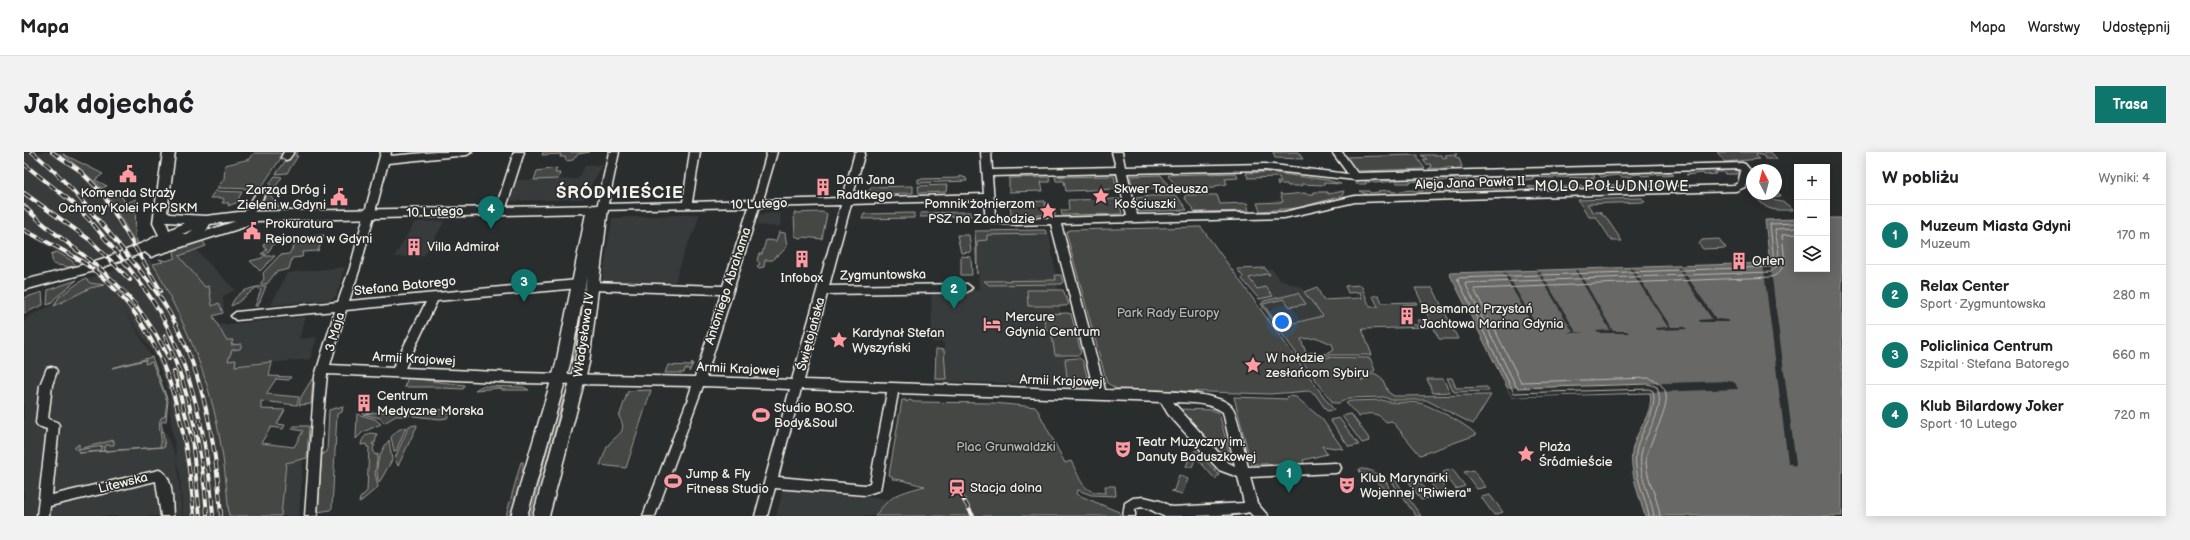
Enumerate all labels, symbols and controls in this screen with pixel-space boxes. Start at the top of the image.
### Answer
text: Mapa [20,16,69,39]
text: Mapa [1970,19,2006,36]
text: Warstwy [2028,19,2080,36]
text: Udostępnij [2102,19,2170,36]
button: Trasa [2095,86,2166,123]
text: Jak dojechać [24,88,194,121]
public building icon: Komenda Straży Ochrony Kolei PKP SKM [118,164,138,184]
north arrow [1746,164,1782,200]
map controls [1794,164,1830,272]
button: + [1794,164,1830,200]
text: W pobliżu [1882,168,1959,188]
text: Wyniki: 4 [2099,170,2150,186]
place label: Dom Jana Radtkego [836,172,895,203]
street label: Aleja Jana Pawła II [1415,173,1525,193]
building icon: Dom Jana Radtkego [813,177,833,197]
district label: MOLO POŁUDNIOWE [1534,178,1690,195]
district label: ŚRÓDMIEŚCIE [556,181,684,203]
place label: Skwer Tadeusza Kościuszki [1114,181,1208,212]
place label: Zarząd Dróg i Zieleni w Gdyni [236,182,326,213]
place label: Komenda Straży Ochrony Kolei PKP SKM [58,185,198,216]
place icon: Skwer Tadeusza Kościuszki [1091,186,1111,206]
public building icon: Zarząd Dróg i Zieleni w Gdyni [329,187,349,207]
street label: 10 Lutego [730,195,788,213]
pin: 4 [478,196,504,229]
place label: Pomnik żołnierzom PSZ na Zachodzie [924,196,1035,227]
button: − [1794,200,1830,236]
place icon: Pomnik żołnierzom PSZ na Zachodzie [1038,201,1058,221]
street label: 10 Lutego [406,203,464,221]
place label: Prokuratura Rejonowa w Gdyni [265,216,372,247]
text: Muzeum Miasta Gdyni [1920,217,2071,236]
public building icon: Prokuratura Rejonowa w Gdyni [242,221,262,241]
street label: Antoniego Abrahama [701,225,755,347]
text: 1 [1892,227,1898,243]
text: 170 m [2117,227,2150,243]
button: layers [1794,236,1830,272]
text: Muzeum [1920,236,1970,252]
building icon: Villa Admirał [404,237,424,257]
place label: Villa Admirał [427,239,500,255]
building icon: Infobox [792,249,812,269]
building icon: Orlen [1729,251,1749,271]
place label: Orlen [1752,253,1784,269]
street label: Zygmuntowska [839,266,926,284]
pin: 3 [511,269,537,302]
place label: Infobox [781,270,823,286]
street label: Stefana Batorego [353,273,457,299]
pin: 2 [941,276,967,309]
text: Relax Center [1920,277,2009,296]
text: 2 [1891,287,1899,303]
text: 280 m [2113,287,2150,303]
street label: Władysława IV [570,291,598,379]
street label: Świętojańska [793,295,828,373]
text: Sport · Zygmuntowska [1920,296,2046,312]
place label: Bosmanat Przystań Jachtowa Marina Gdynia [1420,301,1564,332]
park label: Park Rady Europy [1117,305,1219,321]
building icon: Bosmanat Przystań Jachtowa Marina Gdynia [1397,306,1417,326]
place label: Mercure Gdynia Centrum [1005,309,1101,340]
street label: 3 Maja [322,310,348,354]
your location [1272,312,1292,332]
hotel icon: Mercure Gdynia Centrum [982,314,1002,334]
place label: Kardynał Stefan Wyszyński [852,325,945,356]
place icon: Kardynał Stefan Wyszyński [829,330,849,350]
text: Policlinica Centrum [1920,337,2053,356]
text: 3 [1891,347,1899,363]
text: 660 m [2112,347,2150,363]
street label: Armii Krajowej [372,349,456,369]
place label: W hołdzie zesłańcom Sybiru [1266,350,1369,381]
place icon: W hołdzie zesłańcom Sybiru [1243,355,1263,375]
text: Szpital · Stefana Batorego [1920,356,2069,372]
street label: Armii Krajowej [696,359,780,379]
street label: Armii Krajowej [1019,372,1103,390]
place label: Centrum Medyczne Morska [377,388,484,419]
building icon: Centrum Medyczne Morska [354,393,374,413]
text: Klub Bilardowy Joker [1920,397,2064,416]
place label: Studio BO.SO. Body&Soul [774,400,855,431]
sports icon: Studio BO.SO. Body&Soul [751,405,771,425]
text: 4 [1891,407,1899,423]
text: 720 m [2114,407,2150,423]
text: Sport · 10 Lutego [1920,416,2017,432]
place label: Teatr Muzyczny im. Danuty Baduszkowej [1136,434,1256,465]
park label: Plac Grunwaldzki [956,439,1056,455]
theatre icon: Teatr Muzyczny im. Danuty Baduszkowej [1113,439,1133,459]
place label: Plaża Śródmieście [1539,439,1613,470]
place icon: Plaża Śródmieście [1516,444,1536,464]
pin: 1 [1276,460,1302,493]
place label: Jump & Fly Fitness Studio [686,466,769,497]
street label: Litewska [97,469,149,497]
place label: Klub Marynarki Wojennej "Riwiera" [1360,470,1471,501]
sports icon: Jump & Fly Fitness Studio [663,471,683,491]
theatre icon: Klub Marynarki Wojennej "Riwiera" [1337,475,1357,495]
station icon: Stacja dolna [947,478,967,498]
place label: Stacja dolna [970,480,1042,496]

